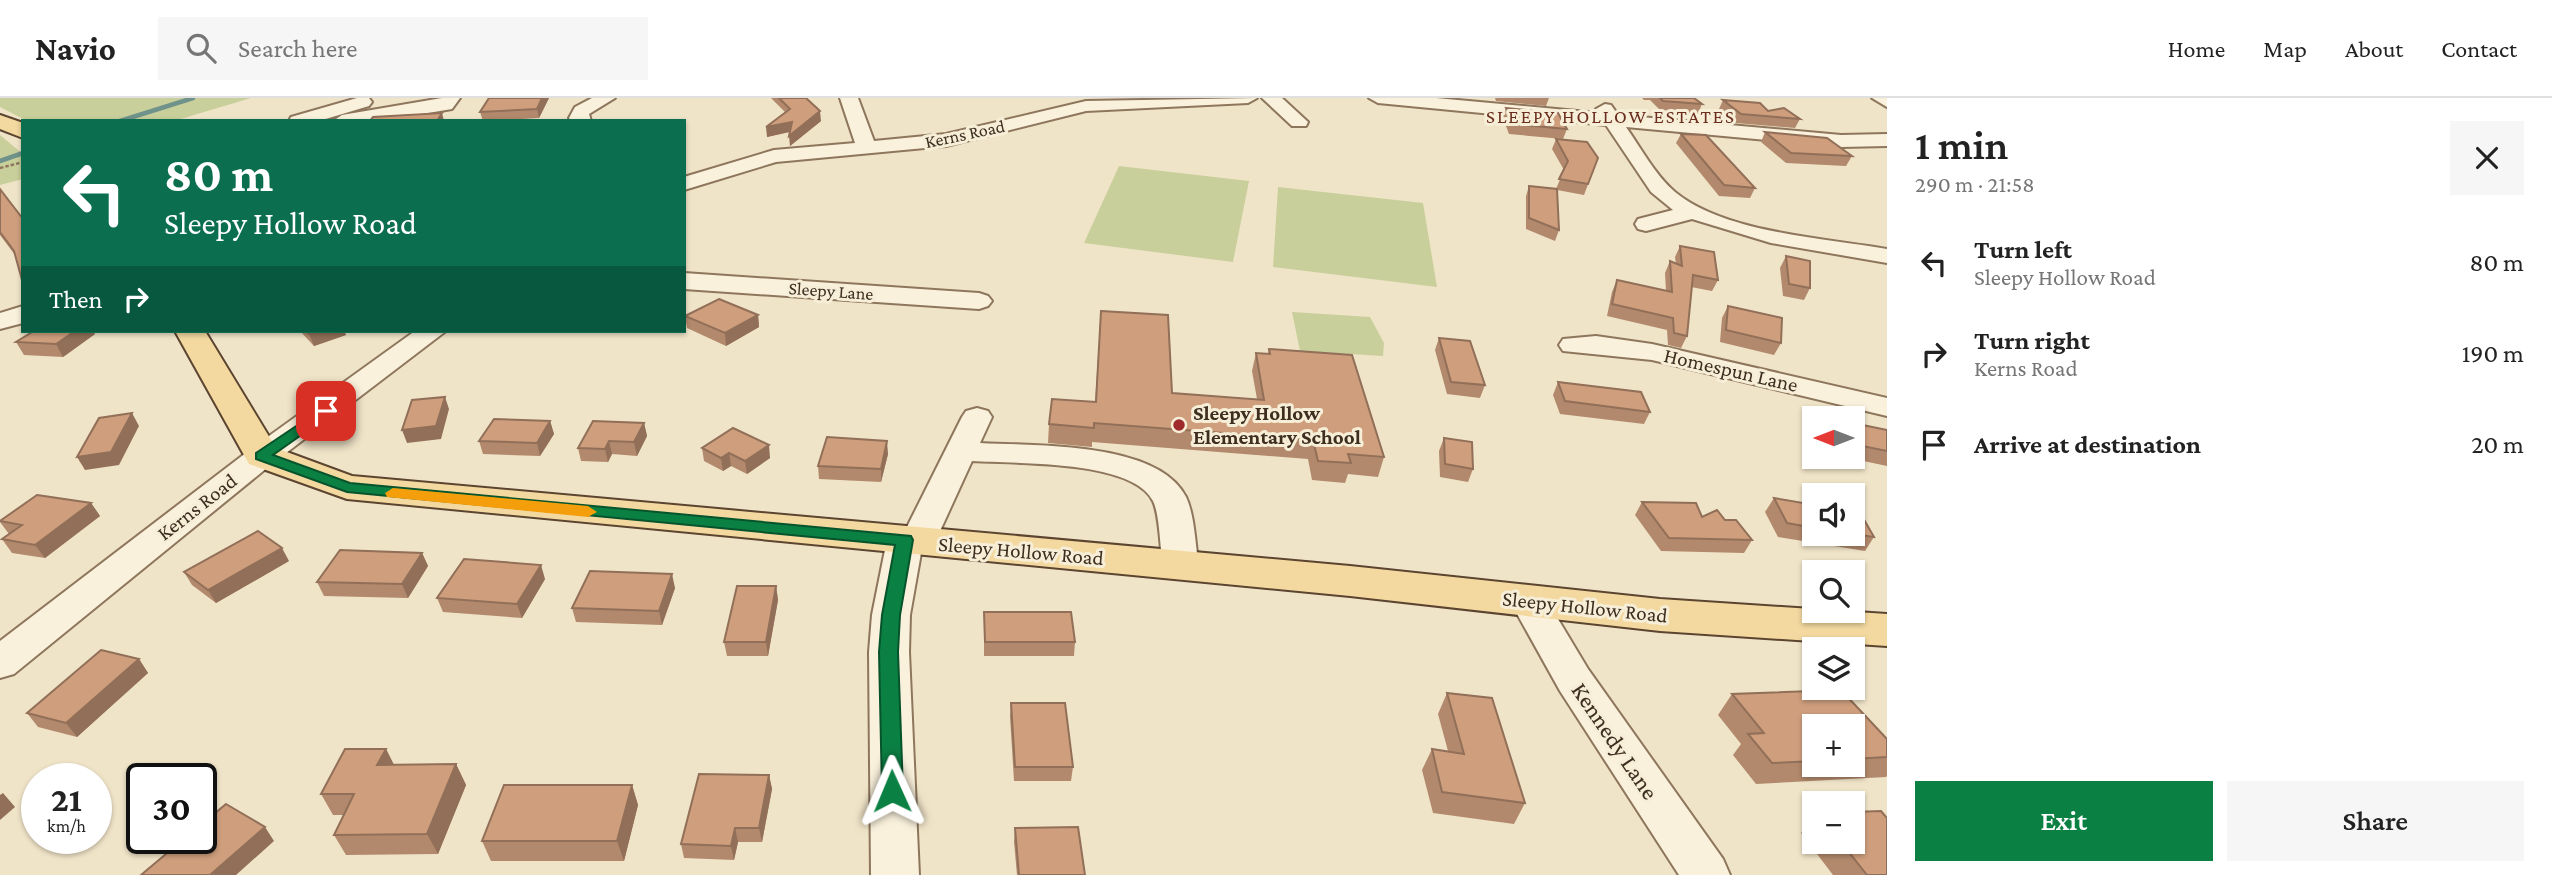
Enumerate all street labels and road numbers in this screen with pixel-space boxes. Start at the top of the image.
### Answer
street label: Kerns Road [923,116,1007,152]
street label: Sleepy Lane [788,278,874,304]
street label: Homespun Lane [1662,343,1800,397]
street label: Kerns Road [152,468,242,546]
street label: Sleepy Hollow Road [937,532,1105,570]
street label: Sleepy Hollow Road [1501,586,1669,628]
street label: Kennedy Lane [1566,677,1664,804]

